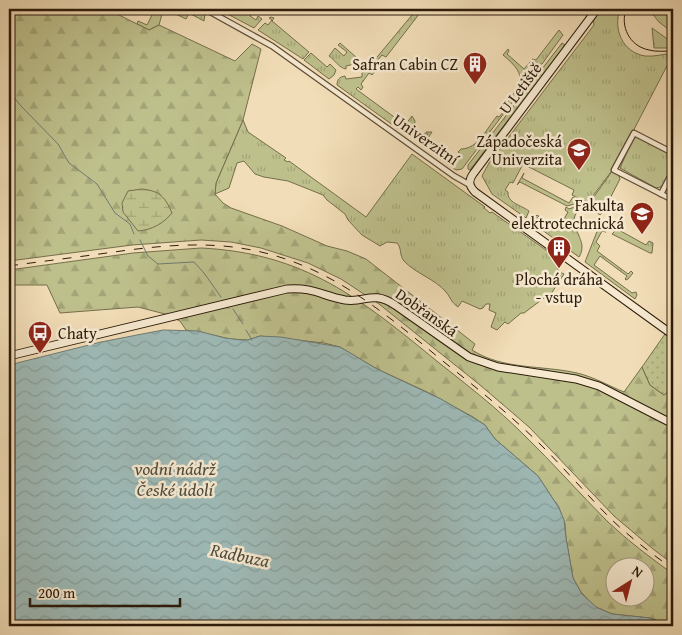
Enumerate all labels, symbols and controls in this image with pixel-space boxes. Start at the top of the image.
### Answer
building icon: Safran Cabin CZ [462,51,488,85]
place label: Safran Cabin CZ [352,52,458,76]
street label: U Letiště [493,57,547,119]
street label: Univerzitní [388,107,465,171]
place label: Západočeská Univerzita [476,129,562,171]
school or university icon: Západočeská Univerzita [566,137,592,171]
place label: Fakulta elektrotechnická [511,193,624,235]
school or university icon: Fakulta elektrotechnická [629,201,655,235]
building icon: Plochá dráha - vstup [546,235,572,269]
place label: Plochá dráha - vstup [515,267,603,309]
street label: Dobřanská [391,282,463,343]
bus stop icon: Chaty [27,320,53,354]
place label: Chaty [58,321,97,345]
water label: vodní nádrž České údolí [134,455,217,503]
water label: Radbuza [207,535,273,575]
north arrow [604,558,654,608]
text: N [628,561,648,583]
scale bar [30,575,180,607]
text: 200 m [38,582,76,603]

